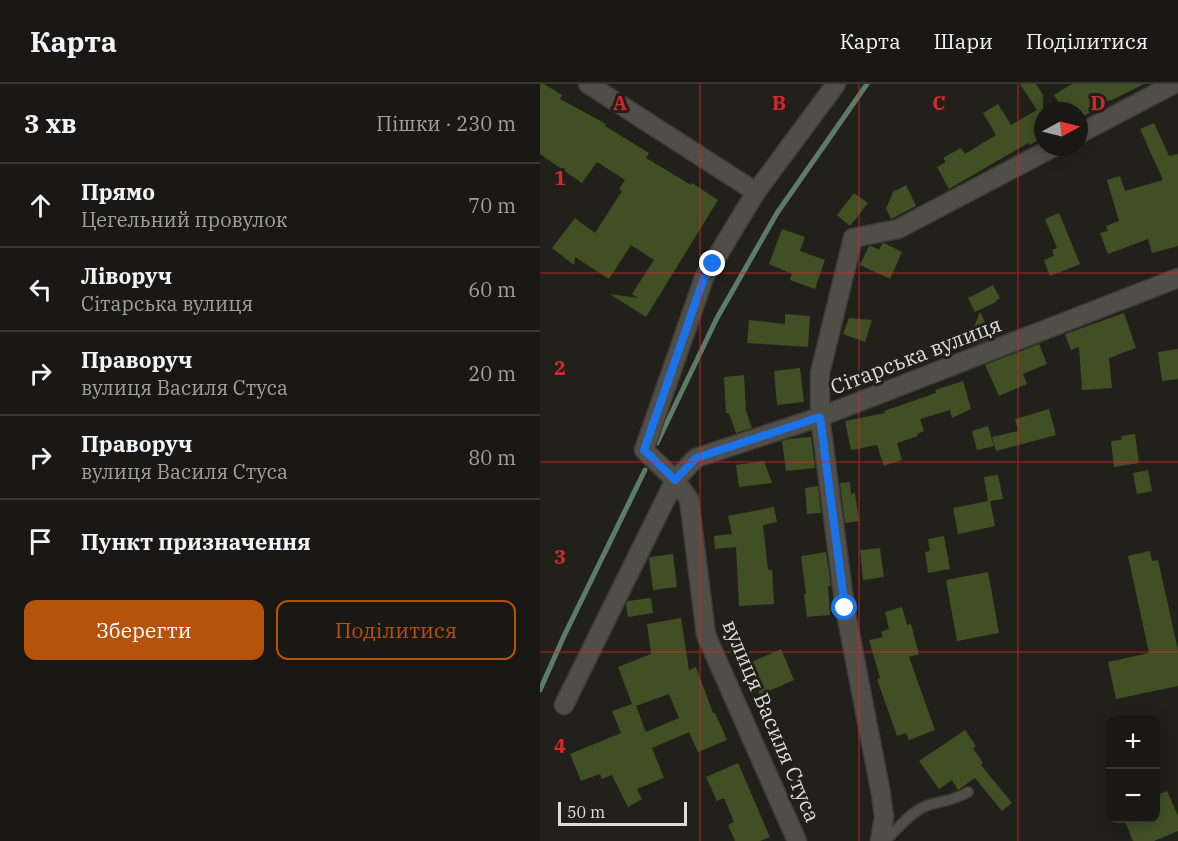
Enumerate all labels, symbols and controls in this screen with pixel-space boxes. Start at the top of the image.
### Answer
text: Карта [30,23,117,60]
text: Карта [840,27,901,55]
text: Шари [934,27,993,55]
text: Поділитися [1026,27,1148,55]
text: A [613,89,627,116]
text: B [772,89,786,116]
text: C [932,89,946,116]
text: D [1090,89,1106,116]
north arrow [1034,102,1088,156]
text: 3 хв [24,106,77,140]
text: Пішки · 230 m [376,110,516,137]
text: 1 [554,164,566,191]
text: Прямо [81,177,155,206]
icon: ahead [24,189,57,222]
text: 70 m [468,192,516,219]
text: Цегельний провулок [81,206,287,233]
route end [699,250,725,276]
text: Ліворуч [81,261,172,290]
icon: left [24,273,57,306]
text: 60 m [468,276,516,303]
text: Сітарська вулиця [81,290,253,317]
street label: Сітарська вулиця [826,310,1005,401]
text: Праворуч [81,345,192,374]
text: 2 [554,354,566,381]
icon: right [24,357,57,390]
text: 20 m [468,360,516,387]
text: вулиця Василя Стуса [81,374,288,401]
text: Праворуч [81,429,192,458]
icon: right [24,441,57,474]
text: 80 m [468,444,516,471]
text: вулиця Василя Стуса [81,458,288,485]
icon: arrive [24,525,57,558]
text: Пункт призначення [81,527,311,556]
text: 3 [554,543,566,570]
route start [831,594,857,620]
button: Зберегти [24,600,264,660]
button: Поділитися [276,600,516,660]
street label: вулиця Василя Стуса [717,615,827,826]
map controls [1106,715,1160,823]
button: + [1106,715,1160,769]
text: 4 [554,732,566,759]
button: − [1106,769,1160,823]
scale bar [558,799,687,826]
text: 50 m [567,802,605,822]

